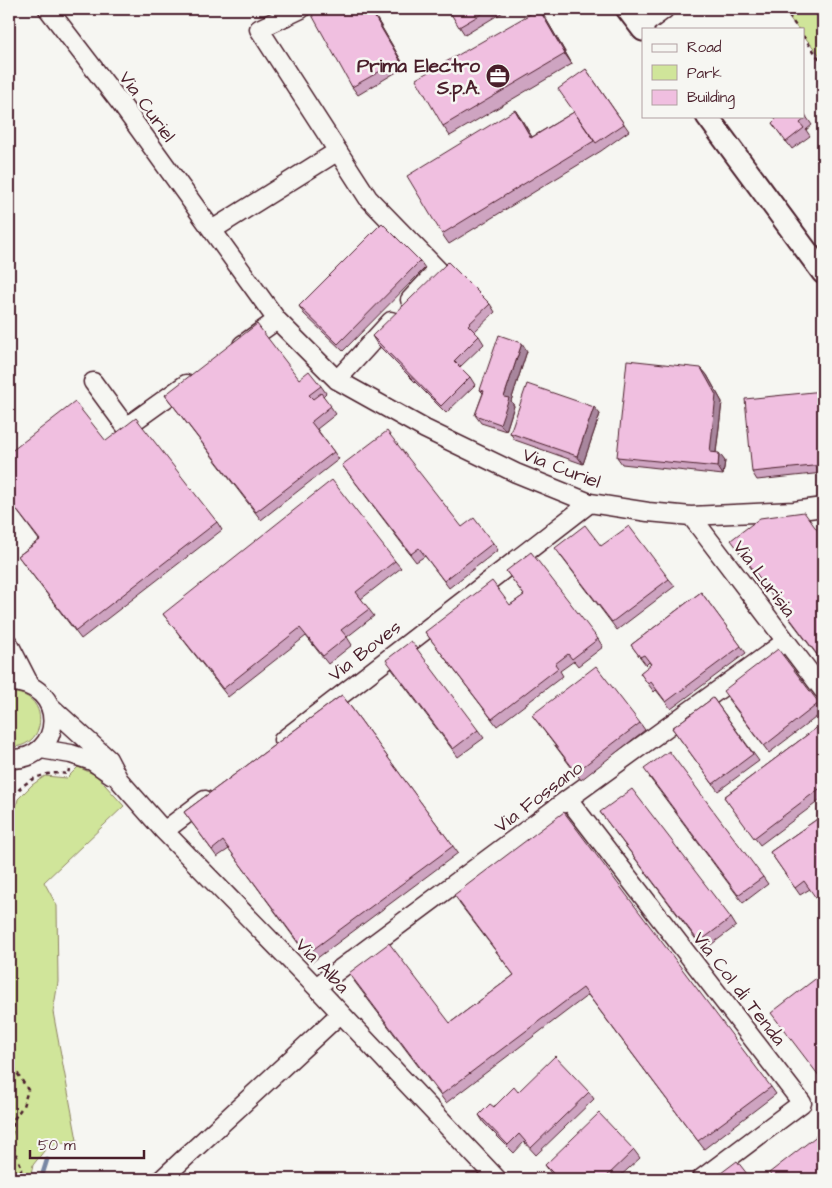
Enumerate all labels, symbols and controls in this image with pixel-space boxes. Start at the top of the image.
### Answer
legend [642,28,804,118]
text: Road [687,37,722,58]
place label: Prima Electro S.p.A. [357,53,480,102]
office icon: Prima Electro S.p.A. [485,63,511,89]
text: Park [687,63,722,84]
street label: Via Curiel [112,66,182,148]
text: Building [687,87,735,109]
street label: Via Curiel [518,441,604,496]
street label: Via Lurisia [726,535,802,623]
street label: Via Boves [323,614,407,688]
street label: Via Fossano [489,755,589,840]
street label: Via Col di Tenda [686,926,792,1052]
street label: Via Alba [289,932,355,1000]
scale bar [30,1128,144,1160]
text: 50 m [38,1135,76,1156]

